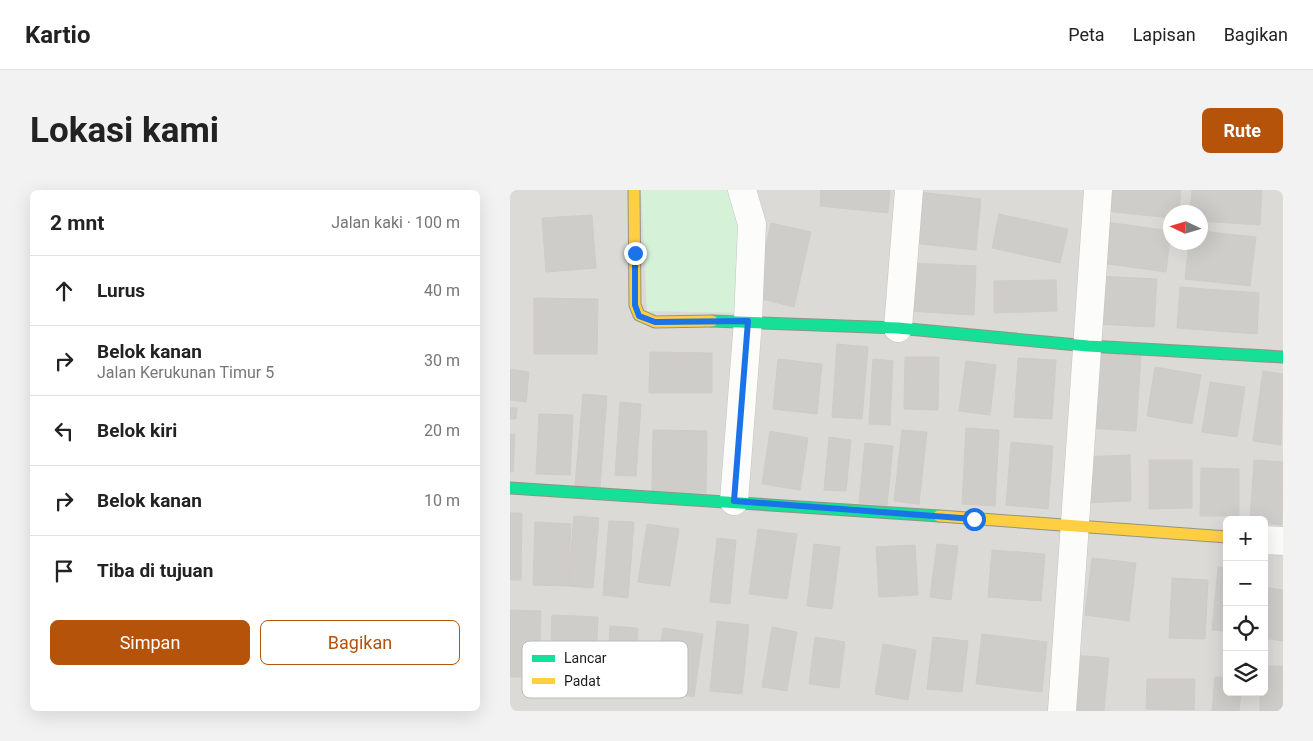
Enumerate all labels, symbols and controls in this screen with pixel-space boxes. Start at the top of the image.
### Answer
text: Kartio [25,21,91,49]
text: Peta [1068,24,1105,45]
text: Lapisan [1133,24,1196,45]
text: Bagikan [1224,24,1288,45]
button: Rute [1202,108,1283,153]
text: Lokasi kami [30,110,219,151]
north arrow [1163,205,1208,250]
text: 2 mnt [50,211,104,235]
text: Jalan kaki · 100 m [331,213,460,232]
route end [624,242,647,265]
icon: ahead [50,277,78,305]
text: Lurus [97,279,145,302]
text: 40 m [424,281,460,300]
text: Belok kanan [97,340,202,363]
icon: right [50,347,78,375]
text: 30 m [424,351,460,370]
text: Jalan Kerukunan Timur 5 [97,363,274,382]
icon: left [50,417,78,445]
text: Belok kiri [97,419,177,442]
text: 20 m [424,421,460,440]
icon: right [50,487,78,515]
text: Belok kanan [97,489,202,512]
text: 10 m [424,491,460,510]
route start [963,508,986,531]
map controls [1223,516,1268,696]
button: + [1223,516,1268,561]
icon: arrive [50,557,78,585]
text: Tiba di tujuan [97,559,213,582]
button: − [1223,561,1268,606]
button: locate [1223,606,1268,651]
button: Simpan [50,620,250,665]
button: Bagikan [260,620,460,665]
legend [522,641,688,698]
text: Lancar [564,650,607,666]
button: layers [1223,651,1268,696]
text: Padat [564,673,601,689]

